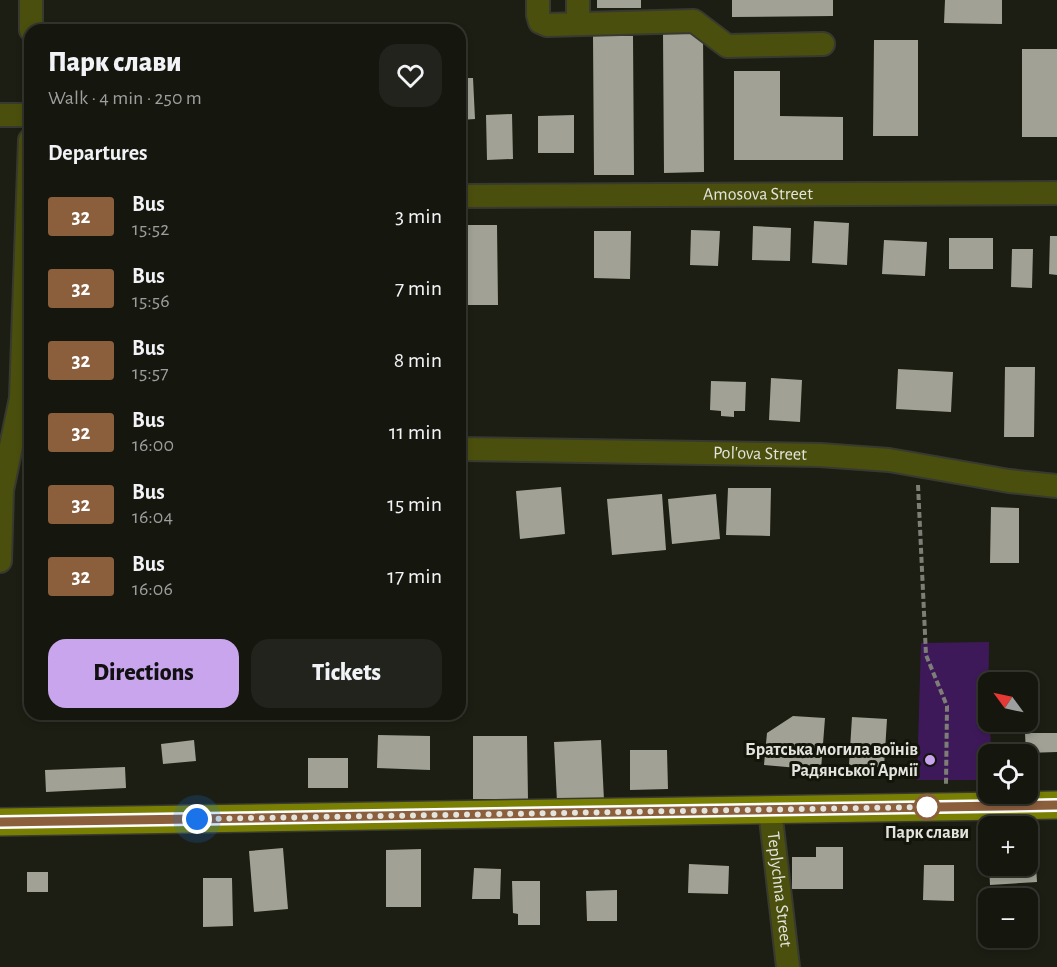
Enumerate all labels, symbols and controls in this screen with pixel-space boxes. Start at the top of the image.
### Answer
button: heart [379,44,442,107]
text: Парк слави [48,49,182,77]
text: Walk · 4 min · 250 m [48,88,202,108]
text: Departures [48,142,148,164]
street label: Amosova Street [703,185,813,204]
text: Bus [132,193,165,215]
text: 3 min [395,205,442,227]
text: 32 [72,206,90,227]
text: 15:52 [132,219,169,239]
text: Bus [132,265,165,287]
text: 7 min [395,277,442,299]
text: 32 [72,278,90,299]
text: 15:56 [132,291,170,311]
text: Bus [132,337,165,359]
text: 8 min [394,349,442,371]
text: 32 [72,350,90,371]
text: 15:57 [132,363,169,383]
text: Bus [132,409,165,431]
text: 11 min [389,421,442,443]
text: 32 [72,422,90,443]
text: 16:00 [132,435,174,455]
street label: Pol'ova Street [713,444,807,464]
text: Bus [132,481,165,503]
text: 15 min [387,493,442,515]
text: 32 [72,494,90,515]
text: 16:04 [132,507,173,527]
text: Bus [132,553,165,575]
text: 17 min [387,565,442,587]
text: 32 [72,566,90,587]
text: 16:06 [132,579,173,599]
button: Directions [48,639,239,708]
button: Tickets [251,639,442,708]
north arrow [978,672,1038,732]
map controls [978,672,1038,948]
place label: Братська могила воїнів Радянської Армії [745,741,918,780]
button: locate [978,744,1038,804]
marker: Братська могила воїнів Радянської Армії [923,753,937,767]
marker: Парк слави [914,794,940,820]
your location [182,804,212,834]
button: + [978,816,1038,876]
place label: Парк слави [885,824,969,842]
street label: Teplychna Street [764,831,795,948]
button: − [978,888,1038,948]

